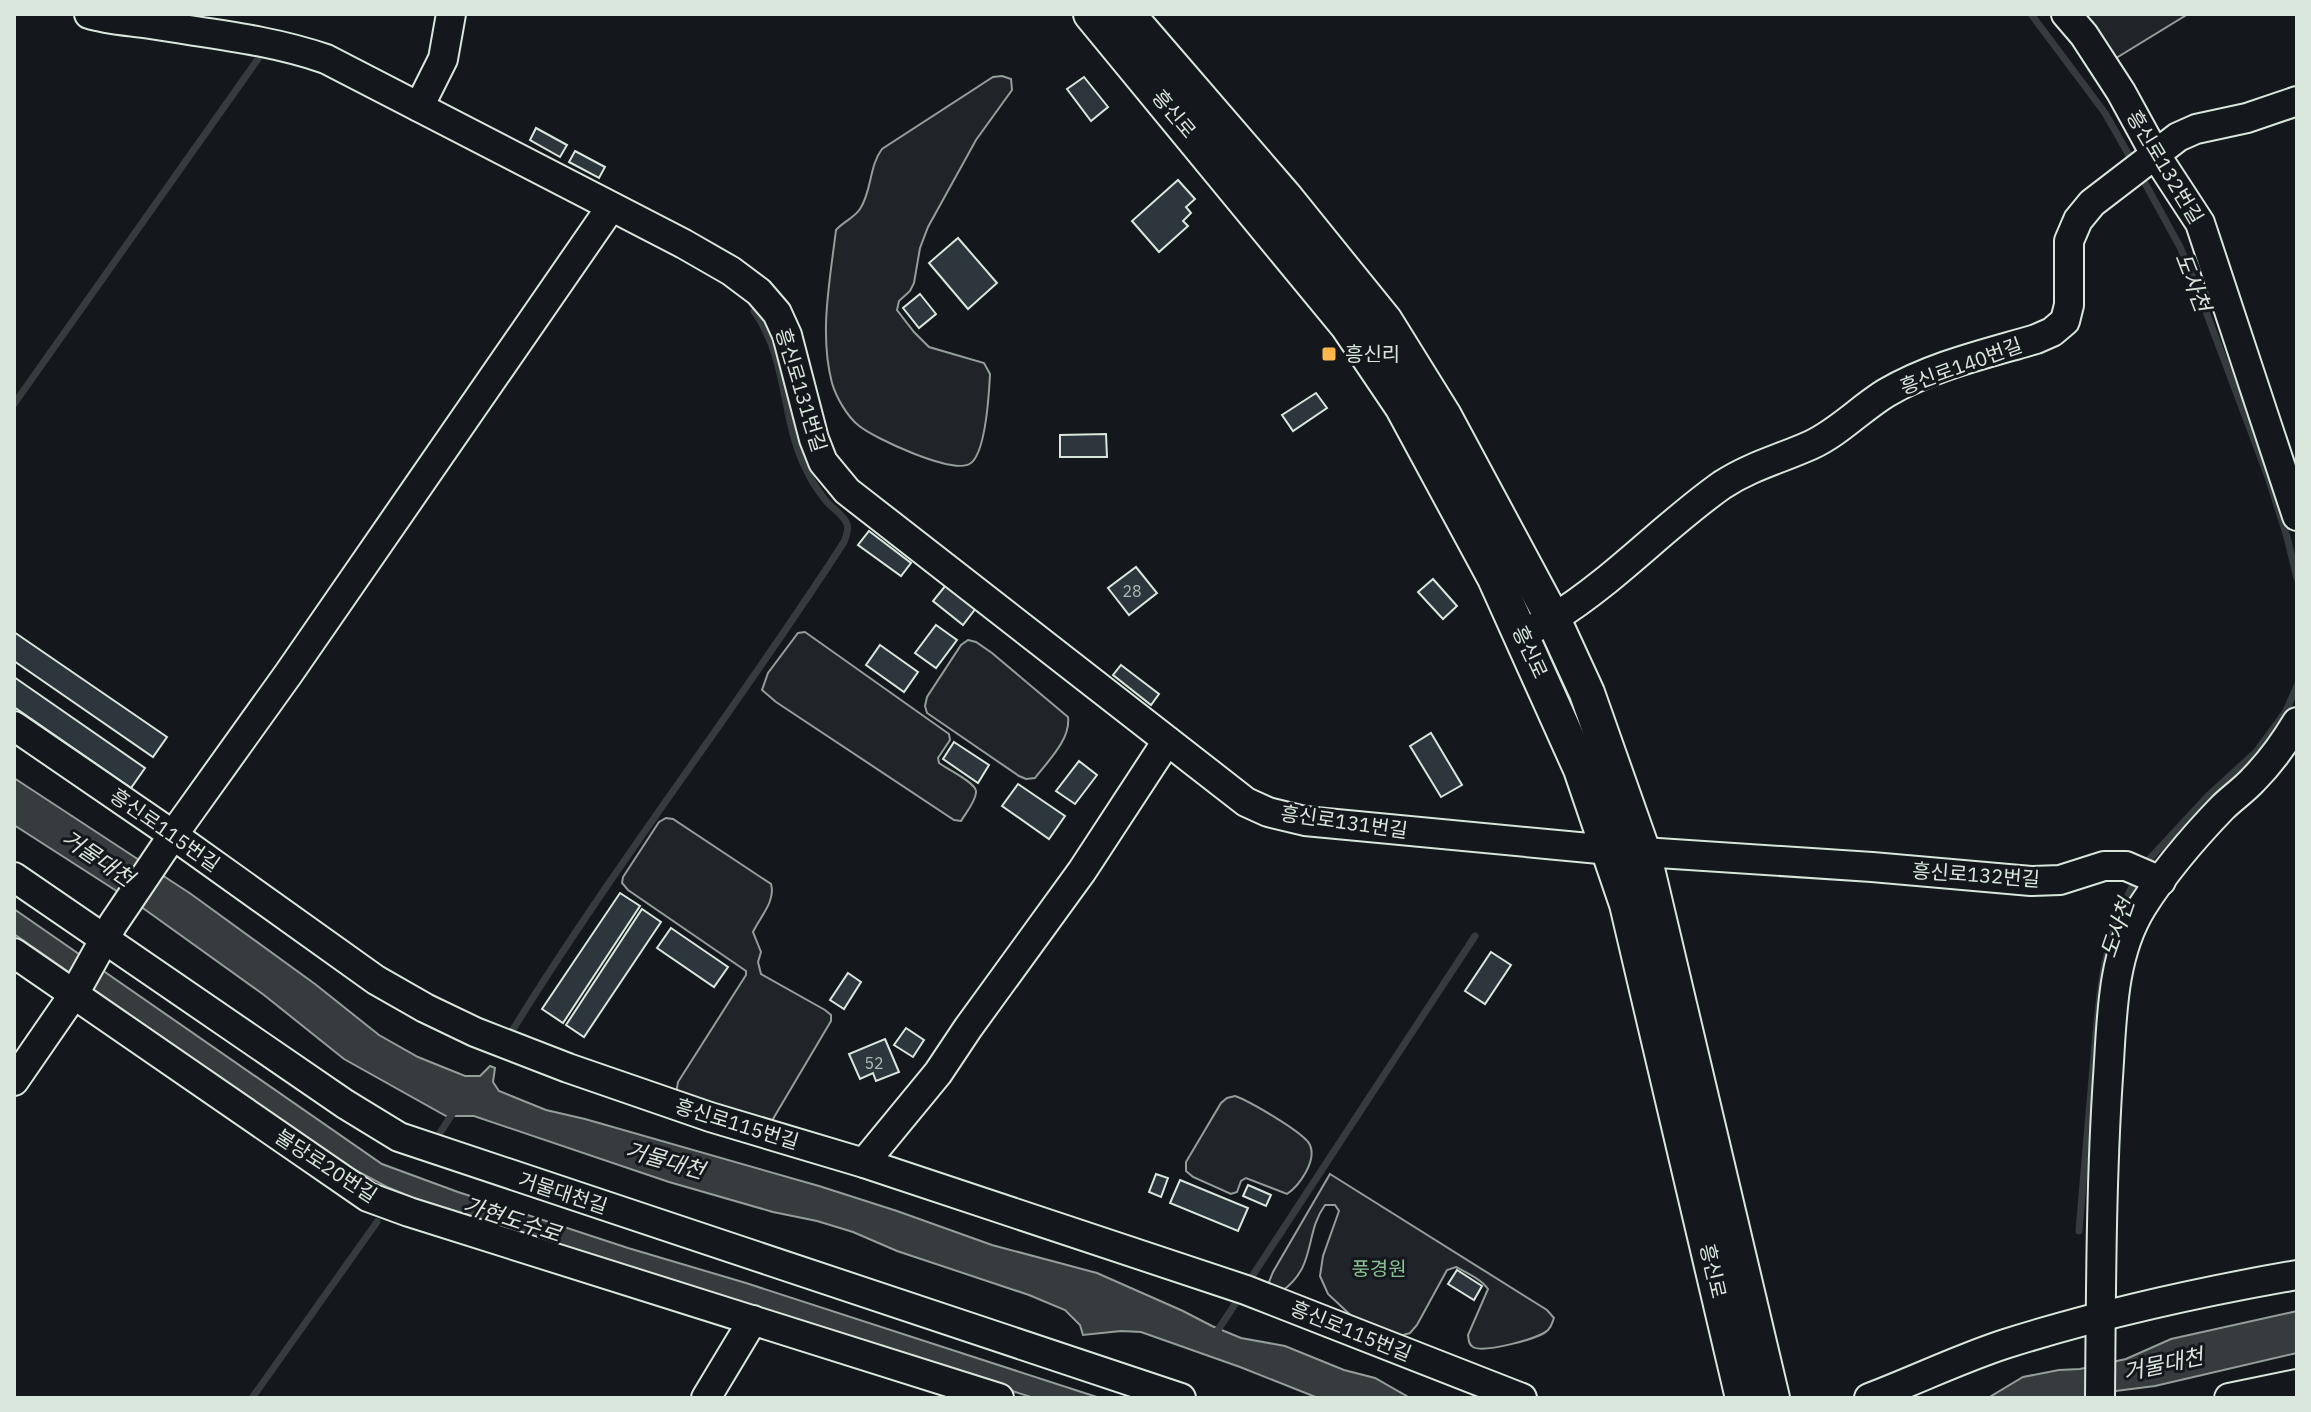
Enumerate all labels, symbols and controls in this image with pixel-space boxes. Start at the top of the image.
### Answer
street label: 흥신로 [1146,84,1202,144]
street label: 흥신로132번길 [2121,105,2210,229]
water label: 도사천 [2169,248,2219,318]
street label: 흥신로131번길 [770,325,833,455]
street label: 흥신로140번길 [1896,331,2026,400]
place label: 흥신리 [1345,340,1400,367]
marker: 흥신리 [1320,345,1338,363]
house number: 28 [1122,581,1142,601]
street label: 흥신로 [1507,621,1554,683]
street label: 흥신로115번길 [105,782,225,877]
street label: 흥신로131번길 [1279,799,1409,844]
water label: 거물대천 [57,823,142,894]
street label: 흥신로132번길 [1911,857,2041,892]
water label: 도사천 [2093,892,2141,961]
house number: 52 [864,1053,884,1073]
street label: 흥신로115번길 [672,1092,802,1155]
street label: 불당로20번길 [270,1123,382,1208]
water label: 거물대천 [622,1134,711,1185]
street label: 거물대천길 [515,1165,611,1220]
water label: 가현도수로 [460,1189,566,1248]
street label: 흥신로 [1694,1241,1733,1301]
park label: 풍경원 [1351,1255,1407,1282]
street label: 흥신로115번길 [1287,1294,1416,1367]
water label: 거물대천 [2120,1340,2208,1386]

